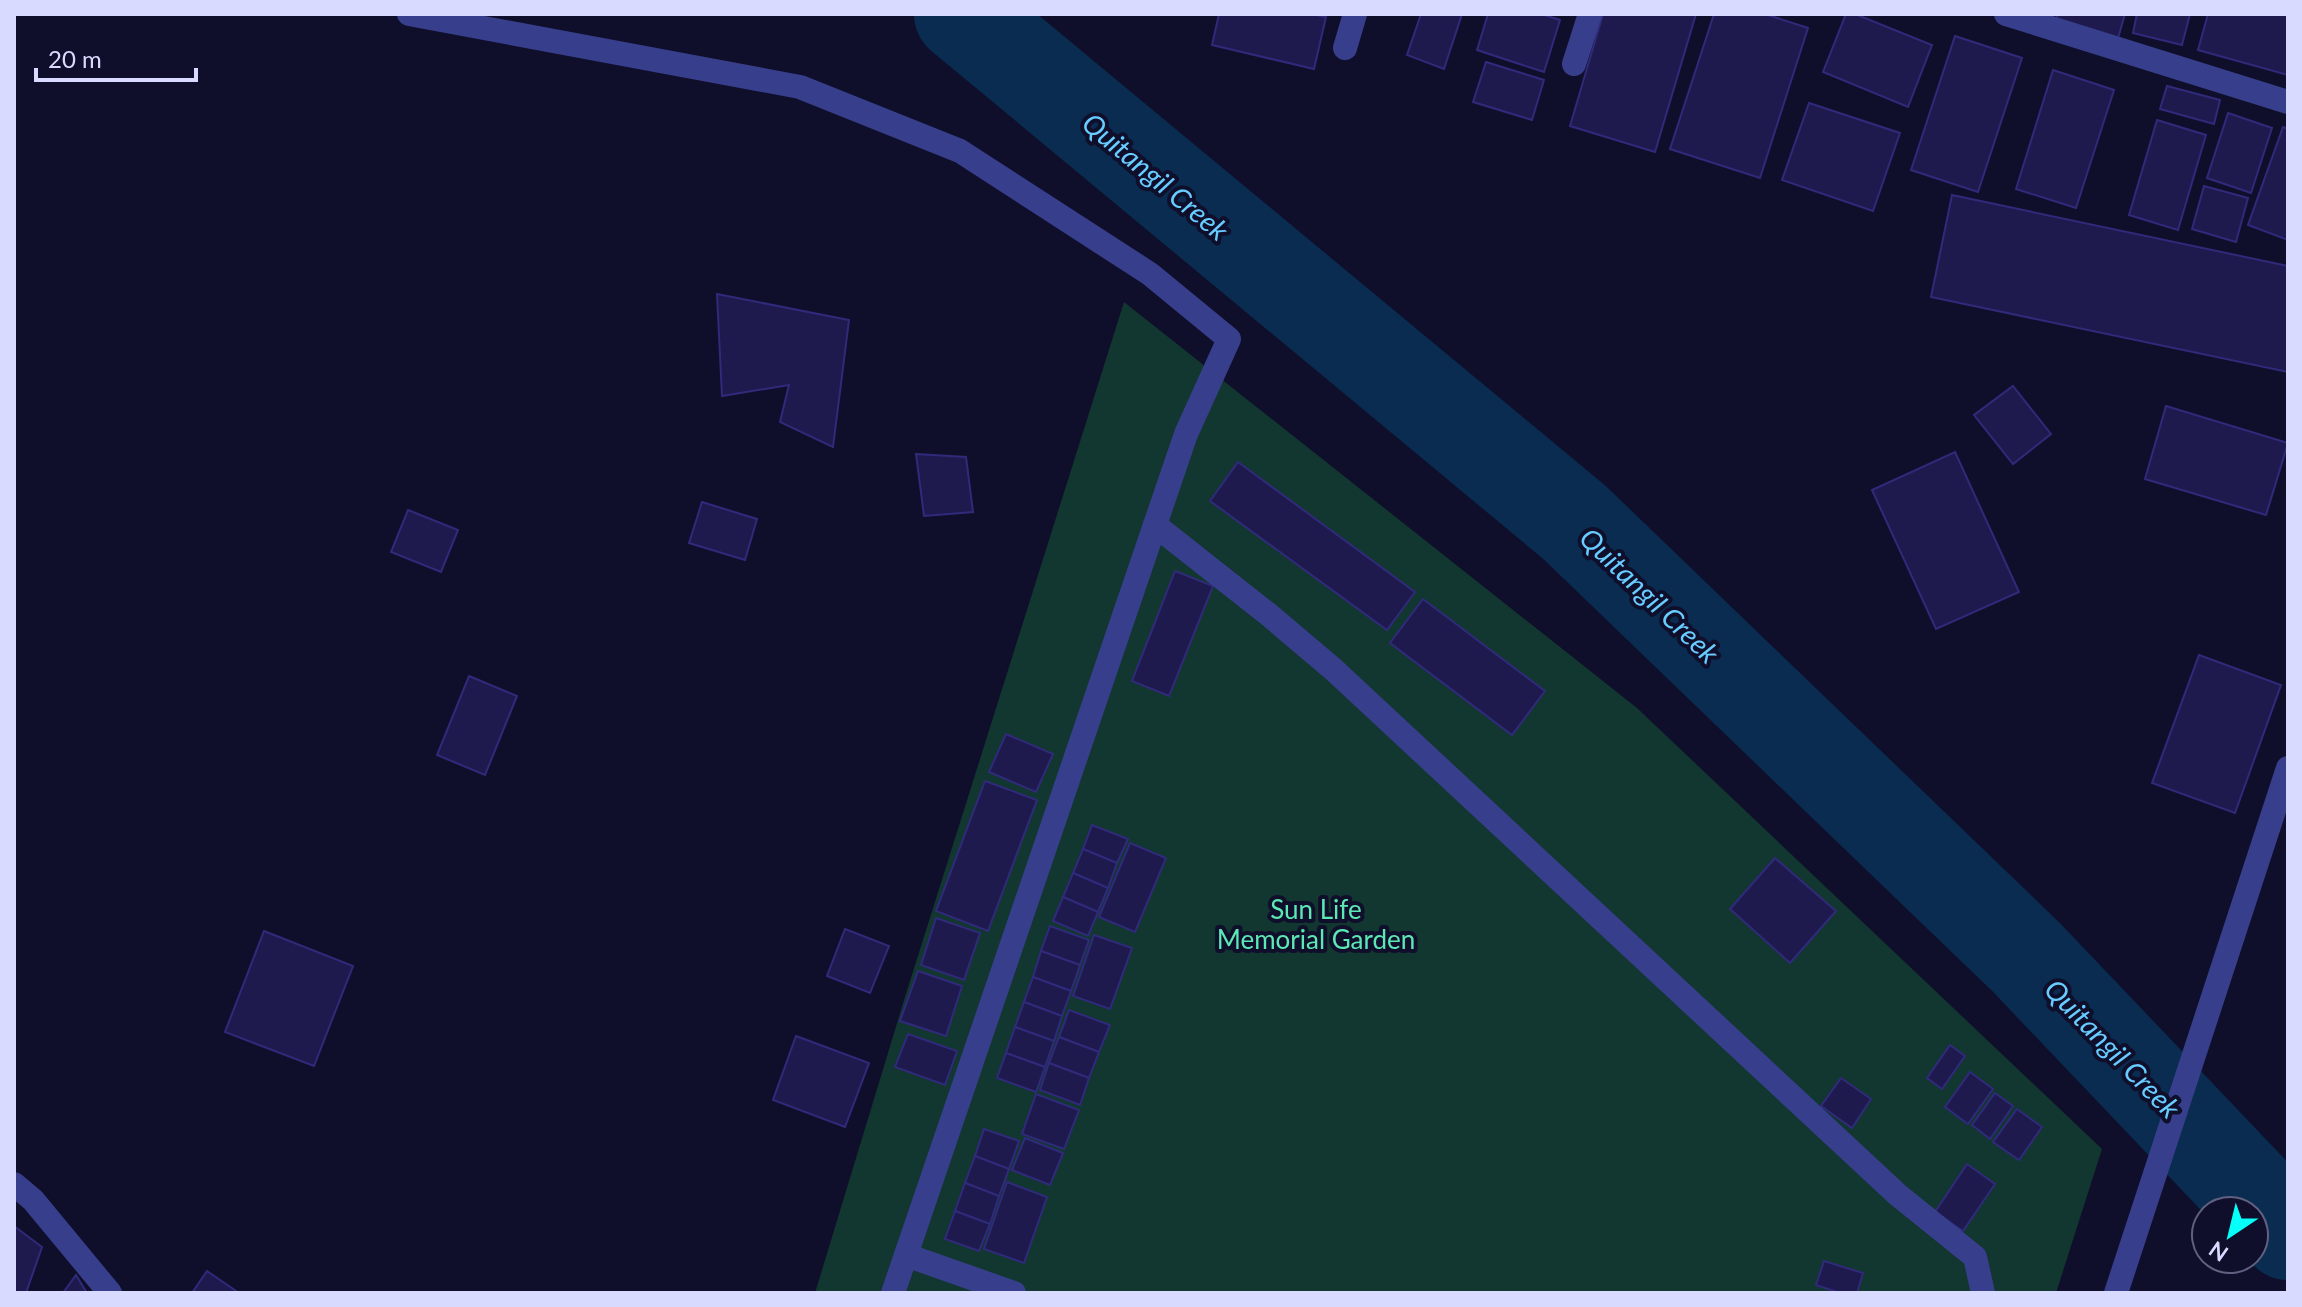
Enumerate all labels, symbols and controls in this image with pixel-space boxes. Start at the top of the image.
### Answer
scale bar [36,32,196,82]
text: 20 m [48,44,102,73]
water label: Quitangil Creek [1076,105,1236,247]
water label: Quitangil Creek [1573,520,1727,670]
park label: Sun Life Memorial Garden [1217,893,1415,955]
water label: Quitangil Creek [2038,971,2188,1125]
north arrow [2190,1195,2270,1275]
text: N [2204,1236,2233,1268]

